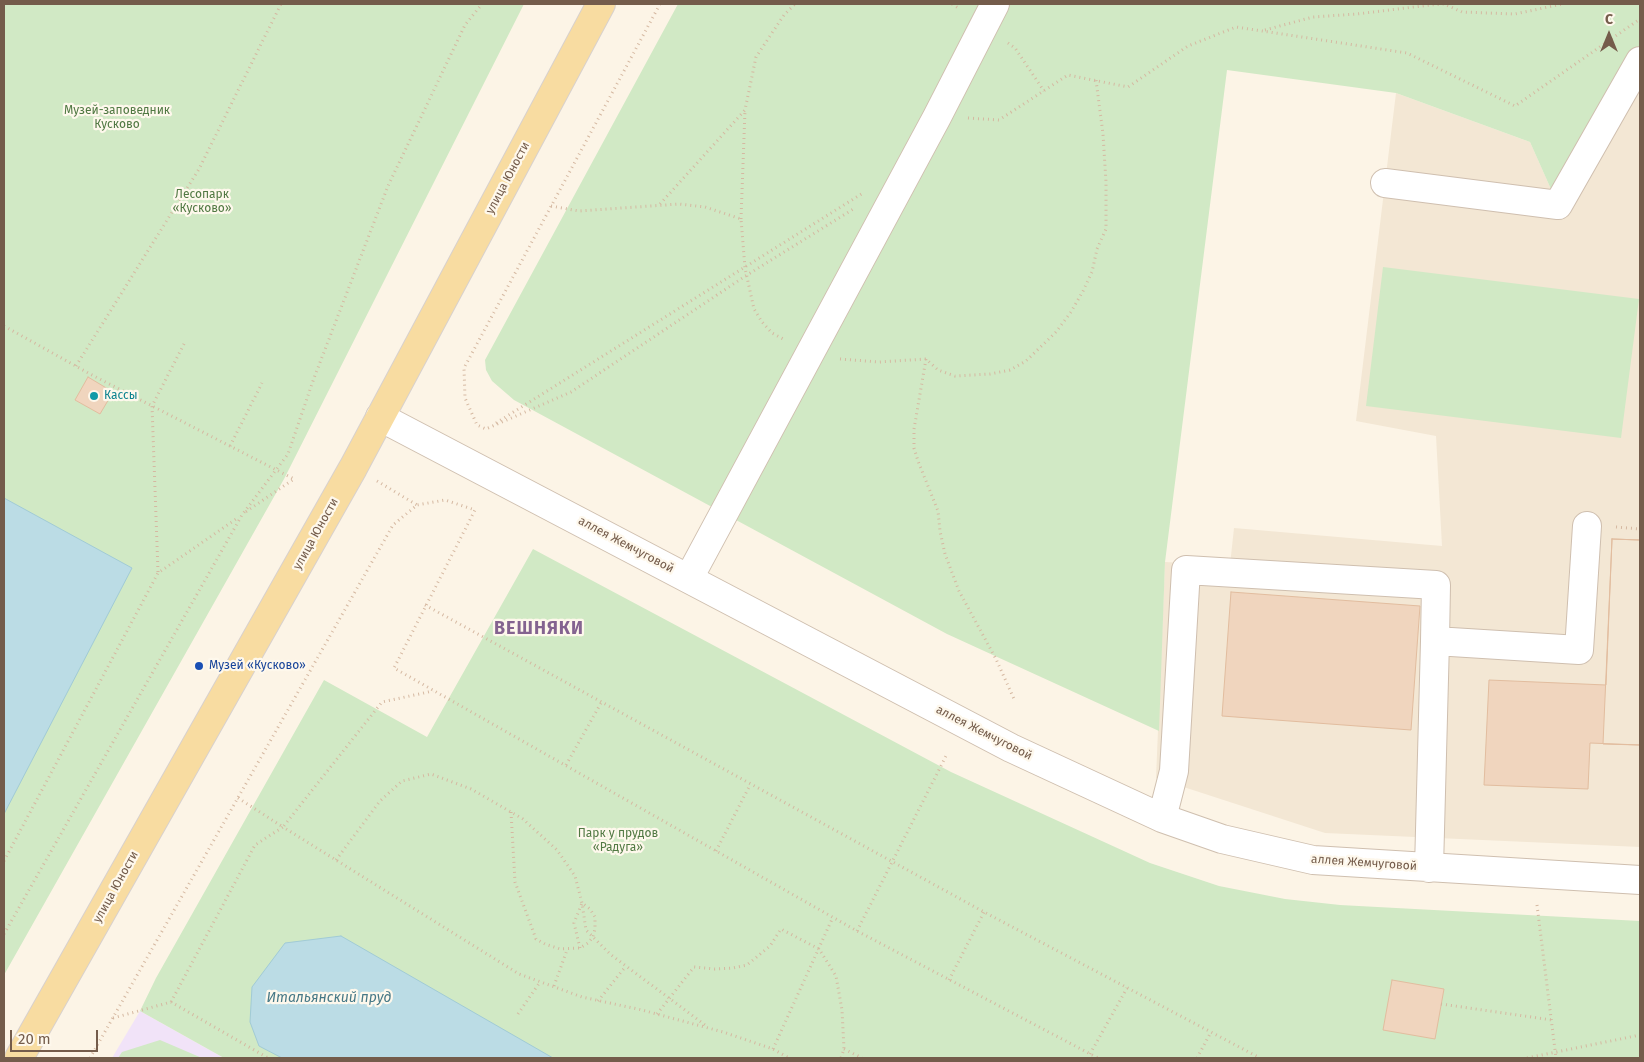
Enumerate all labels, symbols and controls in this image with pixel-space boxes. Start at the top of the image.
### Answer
north arrow [1584,10,1634,60]
text: С [1605,11,1613,28]
park label: Музей-заповедник Кусково [64,104,170,132]
street label: улица Юности [483,139,533,217]
park label: Лесопарк «Кусково» [173,188,231,216]
place label: Кассы [104,389,138,403]
marker: Кассы [88,390,100,402]
street label: улица Юности [290,496,342,572]
street label: аллея Жемчуговой [576,514,676,576]
district label: ВЕШНЯКИ [493,618,585,640]
place label: Музей «Кусково» [209,659,306,673]
marker: Музей «Кусково» [193,660,205,672]
street label: аллея Жемчуговой [933,703,1035,763]
park label: Парк у прудов «Радуга» [578,827,658,855]
street label: улица Юности [90,849,142,925]
street label: аллея Жемчуговой [1311,852,1417,874]
water label: Итальянский пруд [267,990,391,1006]
scale bar [12,1020,100,1052]
text: 20 m [18,1030,51,1048]

